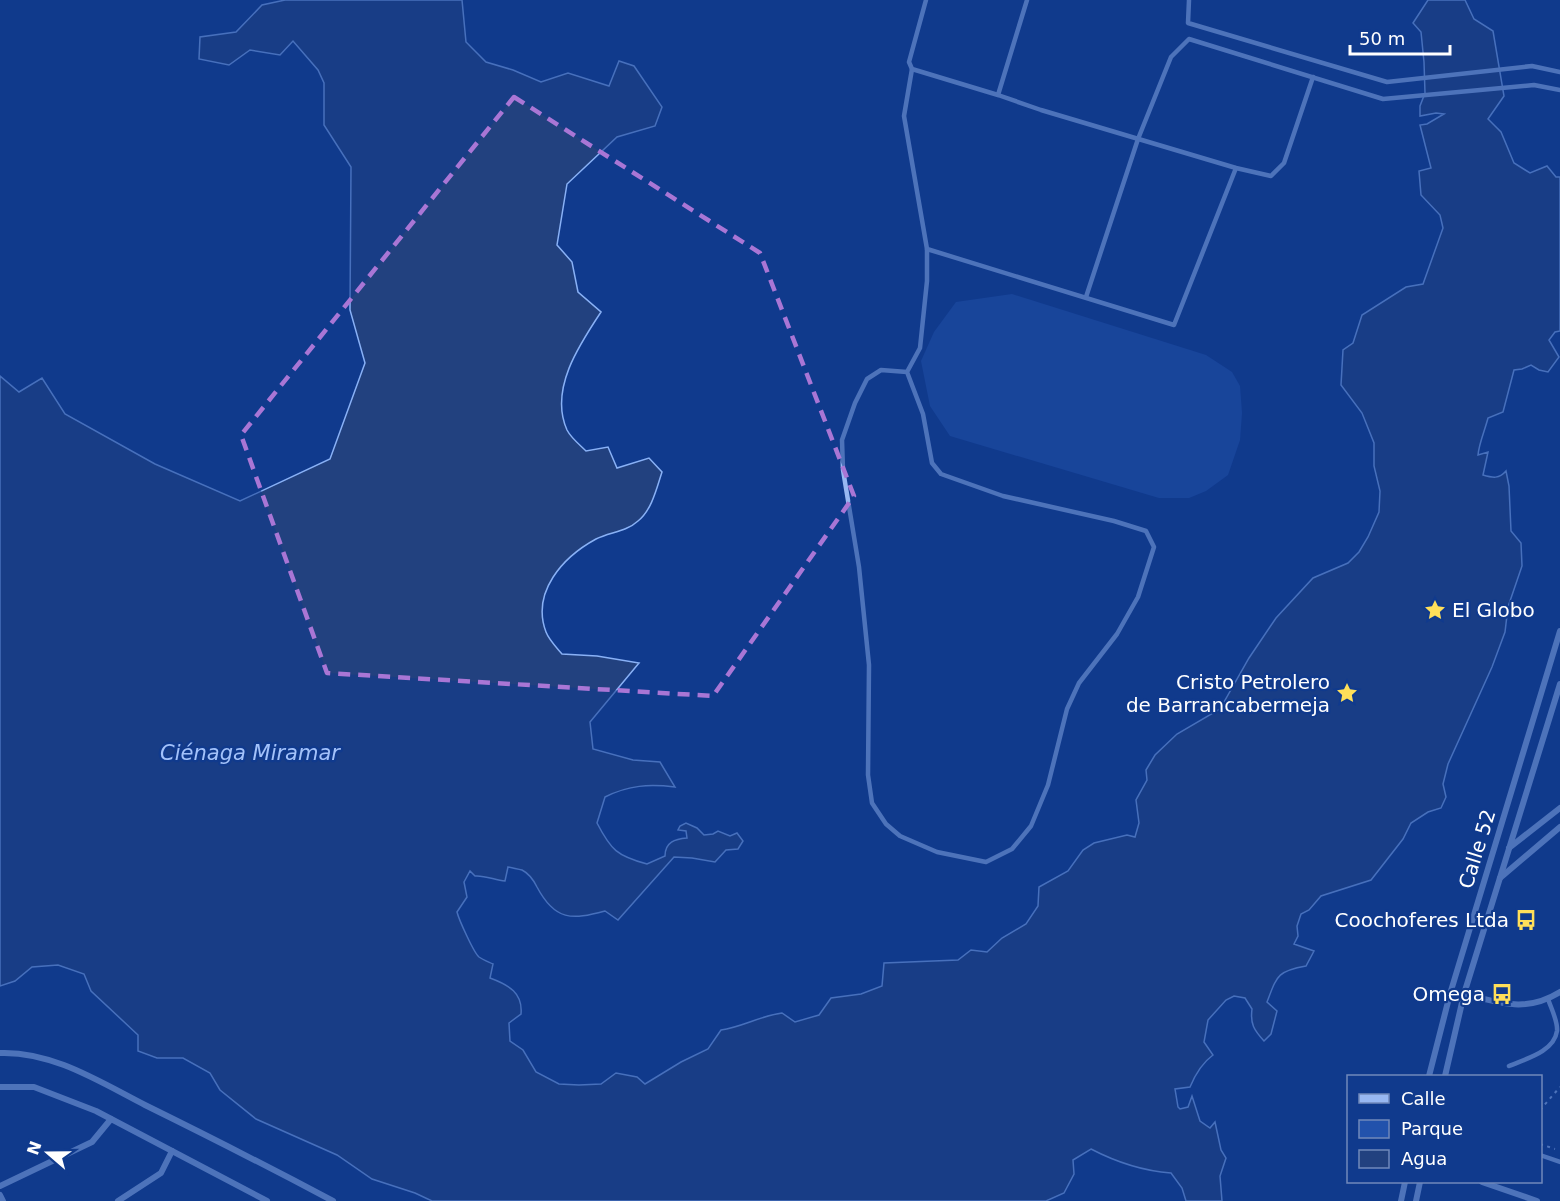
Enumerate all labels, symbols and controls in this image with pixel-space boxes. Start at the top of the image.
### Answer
scale bar [1350,18,1450,56]
text: 50 m [1359,28,1405,49]
place icon: El Globo [1423,598,1447,622]
place label: El Globo [1452,598,1535,622]
place label: Cristo Petrolero de Barrancabermeja [1126,670,1330,717]
place icon: Cristo Petrolero de Barrancabermeja [1335,681,1359,705]
water label: Ciénaga Miramar [160,741,341,765]
street label: Calle 52 [1454,807,1500,891]
place label: Coochoferes Ltda [1335,908,1509,932]
bus stop icon: Coochoferes Ltda [1514,908,1538,932]
place label: Omega [1413,982,1485,1006]
bus stop icon: Omega [1490,982,1514,1006]
legend [1347,1075,1542,1183]
text: Calle [1401,1088,1446,1109]
text: Parque [1401,1118,1463,1139]
north arrow [18,1123,78,1183]
text: N [23,1138,46,1158]
text: Agua [1401,1148,1447,1169]

